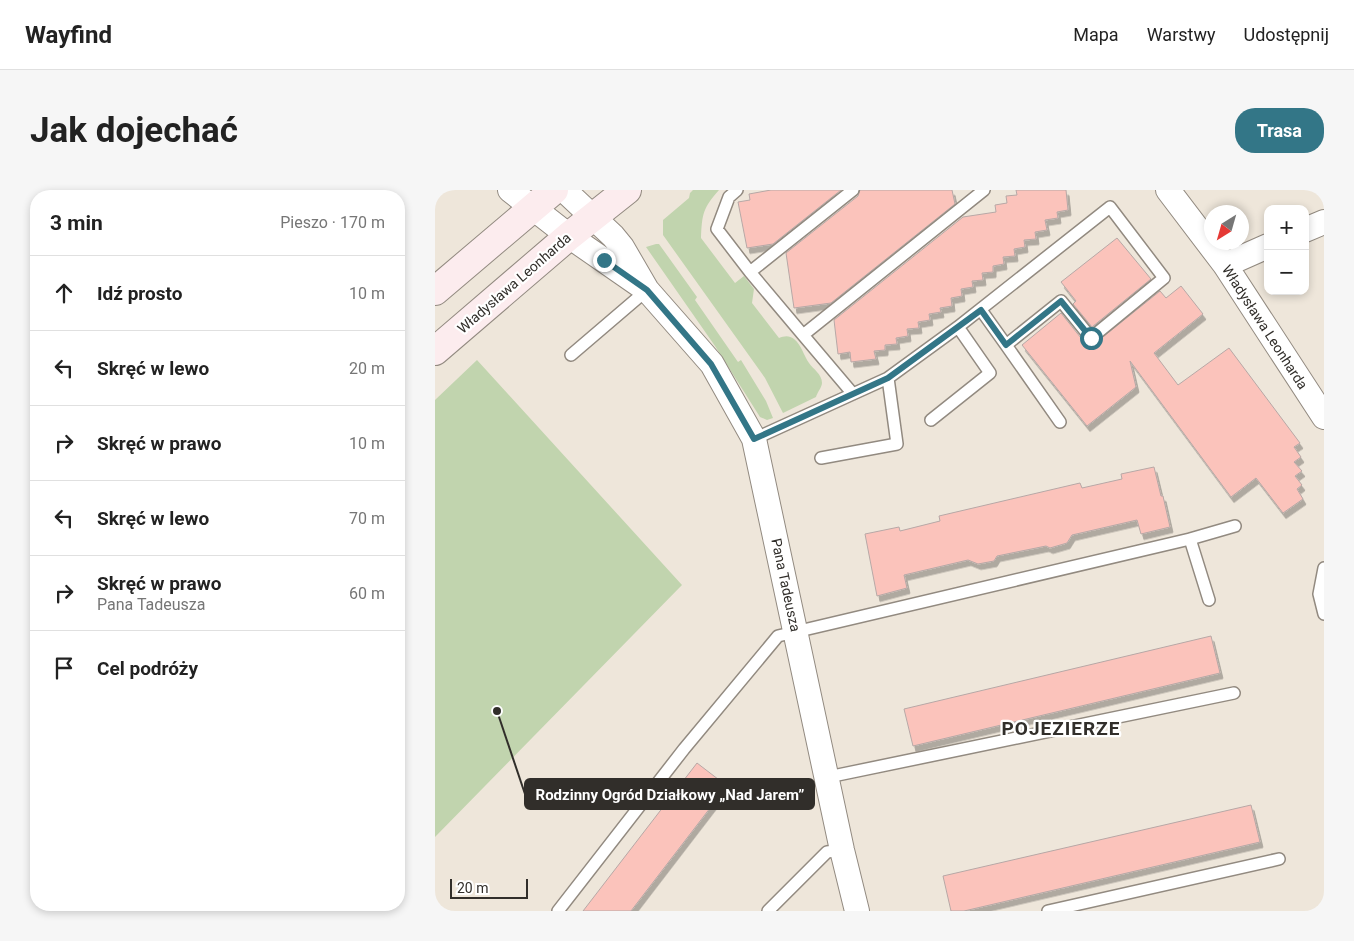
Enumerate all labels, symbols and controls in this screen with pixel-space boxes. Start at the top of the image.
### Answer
text: Wayfind [25,21,112,49]
text: Mapa [1073,24,1119,45]
text: Warstwy [1147,24,1215,45]
text: Udostępnij [1243,24,1329,45]
button: Trasa [1235,108,1324,153]
text: Jak dojechać [30,110,238,151]
north arrow [1204,205,1249,250]
map controls [1264,205,1309,295]
button: + [1264,205,1309,250]
text: 3 min [50,211,103,235]
text: Pieszo · 170 m [280,213,385,232]
street label: Władysława Leonharda [454,229,574,337]
route end [593,249,616,272]
button: − [1264,250,1309,295]
street label: Władysława Leonharda [1219,262,1311,392]
icon: ahead [50,279,78,307]
text: Idź prosto [97,282,182,305]
text: 10 m [349,284,385,303]
route start [1080,327,1103,350]
icon: left [50,354,78,382]
text: Skręć w lewo [97,357,209,380]
text: 20 m [349,359,385,378]
icon: right [50,429,78,457]
text: Skręć w prawo [97,432,221,455]
text: 10 m [349,434,385,453]
icon: left [50,504,78,532]
text: Skręć w lewo [97,507,209,530]
text: 70 m [349,509,385,528]
street label: Pana Tadeusza [768,537,804,633]
text: Skręć w prawo [97,572,221,595]
icon: right [50,579,78,607]
text: 60 m [349,584,385,603]
text: Pana Tadeusza [97,595,206,614]
icon: arrive [50,654,78,682]
text: Cel podróży [97,657,198,680]
district label: POJEZIERZE [1002,717,1120,740]
callout: Rodzinny Ogród Działkowy „Nad Jarem” [525,779,814,809]
text: Rodzinny Ogród Działkowy „Nad Jarem” [536,786,804,804]
scale bar [450,876,527,899]
text: 20 m [457,880,489,896]

